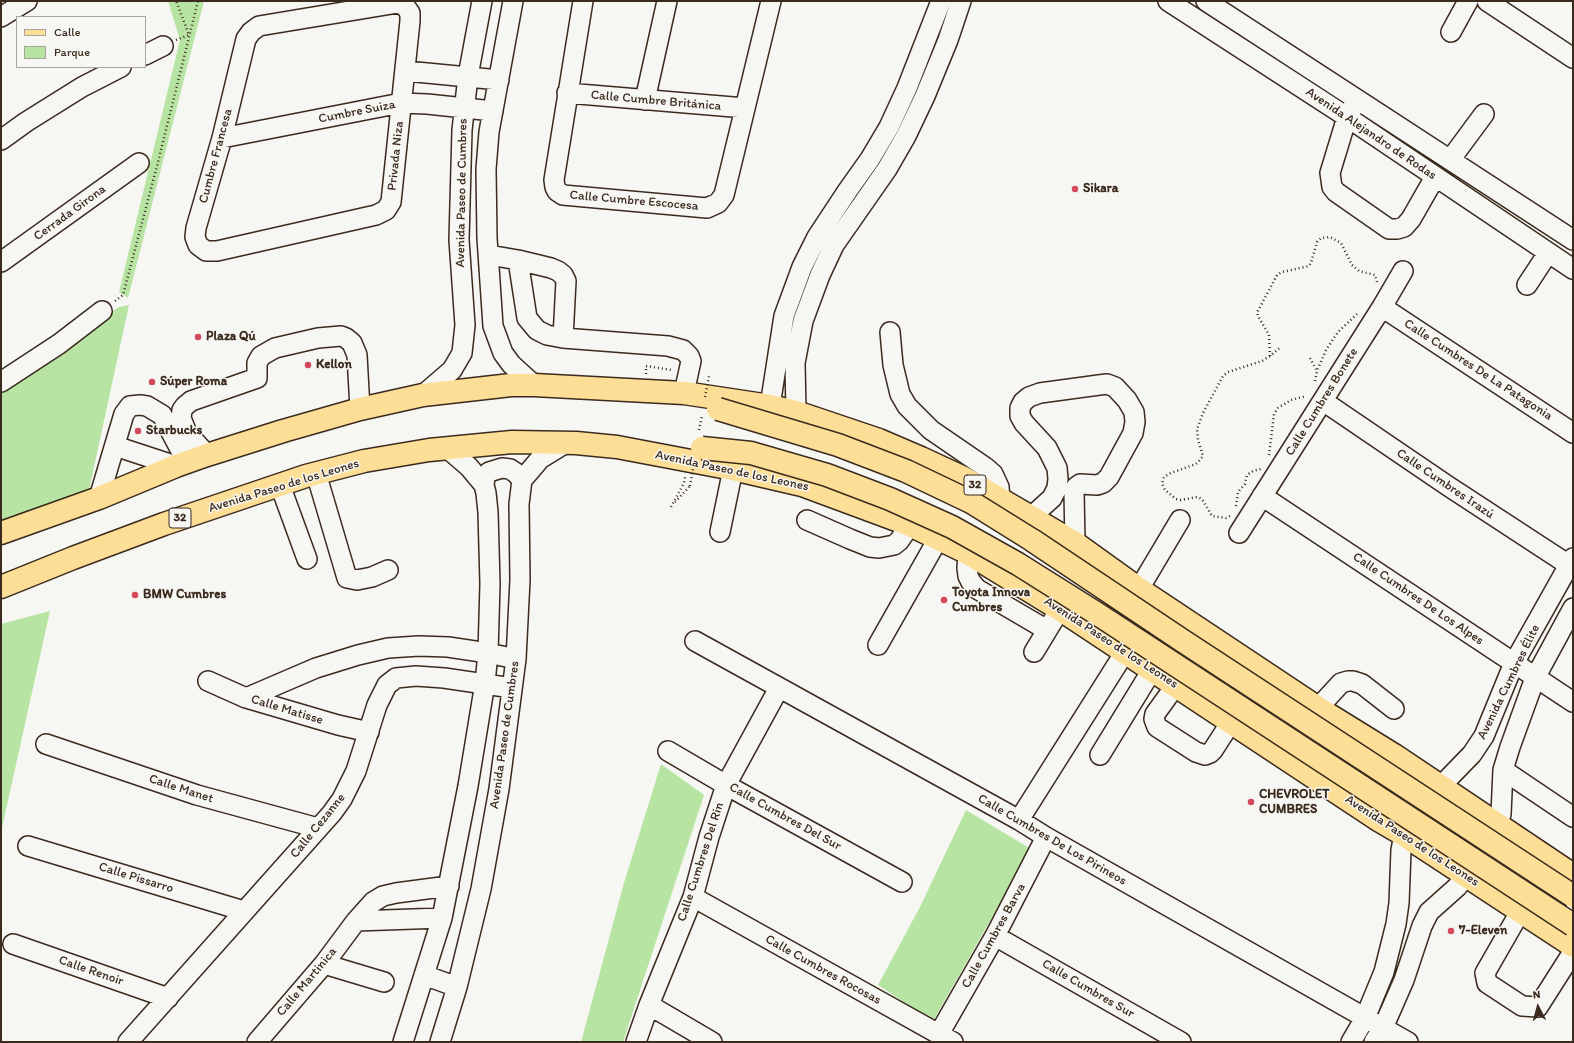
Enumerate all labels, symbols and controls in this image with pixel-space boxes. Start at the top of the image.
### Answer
legend [16,16,146,68]
text: Calle [54,25,80,39]
text: Parque [54,45,90,59]
street label: Avenida Alejandro de Rodas [1303,84,1439,184]
street label: Calle Cumbre Británica [590,88,722,114]
street label: Cumbre Suiza [317,97,397,127]
street label: Cumbre Francesa [196,107,236,205]
street label: Avenida Paseo de Cumbres [453,118,471,268]
street label: Privada Niza [385,121,407,191]
place label: Sikara [1083,181,1118,197]
street label: Cerrada Girona [31,182,109,244]
marker: Sikara [1070,184,1080,194]
street label: Calle Cumbre Escocesa [569,188,699,214]
street label: Calle Cumbres De La Patagonia [1401,316,1555,424]
place label: Plaza Qú [206,329,256,345]
marker: Plaza Qú [193,332,203,342]
street label: Calle Cumbres Bonete [1282,345,1362,459]
place label: Kellon [316,357,352,373]
marker: Kellon [303,360,313,370]
place label: Súper Roma [160,374,227,390]
marker: Súper Roma [147,377,157,387]
place label: Starbucks [146,423,202,439]
marker: Starbucks [133,426,143,436]
street label: Calle Cumbres Irazú [1393,445,1497,523]
street label: Avenida Paseo de los Leones [654,447,810,495]
street label: Avenida Paseo de los Leones [207,456,361,516]
road number: 32 [964,475,986,495]
road number: 32 [169,508,191,528]
street label: Calle Cumbres De Los Alpes [1349,549,1487,649]
place label: Toyota Innova Cumbres [952,585,1030,616]
place label: BMW Cumbres [143,587,226,603]
marker: BMW Cumbres [130,590,140,600]
street label: Avenida Paseo de los Leones [1041,594,1181,692]
marker: Toyota Innova Cumbres [939,595,949,605]
street label: Avenida Cumbres Élite [1474,622,1544,742]
street label: Avenida Paseo de Cumbres [487,660,523,810]
street label: Calle Matisse [249,692,325,728]
street label: Calle Manet [147,771,215,807]
street label: Calle Cumbres Del Sur [726,780,844,854]
place label: CHEVROLET CUMBRES [1259,787,1329,818]
street label: Calle Cezanne [287,790,349,862]
street label: Calle Cumbres De Los Pirineos [975,791,1129,889]
street label: Avenida Paseo de los Leones [1342,792,1482,890]
marker: CHEVROLET CUMBRES [1246,797,1256,807]
street label: Calle Cumbres Del Rin [674,800,728,924]
street label: Calle Pissarro [97,859,175,897]
street label: Calle Cumbres Barva [959,881,1029,991]
place label: 7-Eleven [1459,923,1507,939]
marker: 7-Eleven [1446,926,1456,936]
street label: Calle Cumbres Rocosas [762,932,884,1008]
street label: Calle Martinica [274,944,340,1020]
street label: Calle Renoir [56,953,126,989]
street label: Calle Cumbres Sur [1039,956,1137,1022]
north arrow [1518,987,1558,1027]
text: N [1532,988,1541,1001]

